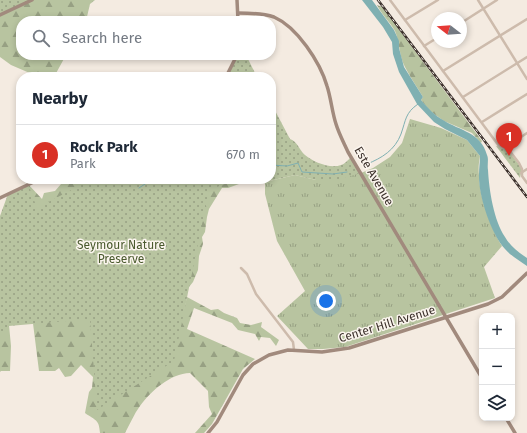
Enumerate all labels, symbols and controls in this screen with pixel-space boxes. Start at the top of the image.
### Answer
north arrow [431,12,467,48]
search box [16,16,276,60]
icon: search [30,27,52,49]
text: Search here [62,29,142,47]
text: Nearby [32,88,87,109]
pin: 1 [496,123,522,156]
text: Rock Park [70,138,138,156]
street label: Este Avenue [352,144,396,208]
text: 1 [42,147,48,162]
text: 670 m [226,147,260,162]
text: Park [70,156,96,171]
park label: Seymour Nature Preserve [77,238,165,266]
your location [316,291,336,311]
street label: Center Hill Avenue [337,303,437,345]
map controls [479,313,515,421]
button: + [479,313,515,349]
button: − [479,349,515,385]
button: layers [479,385,515,421]

